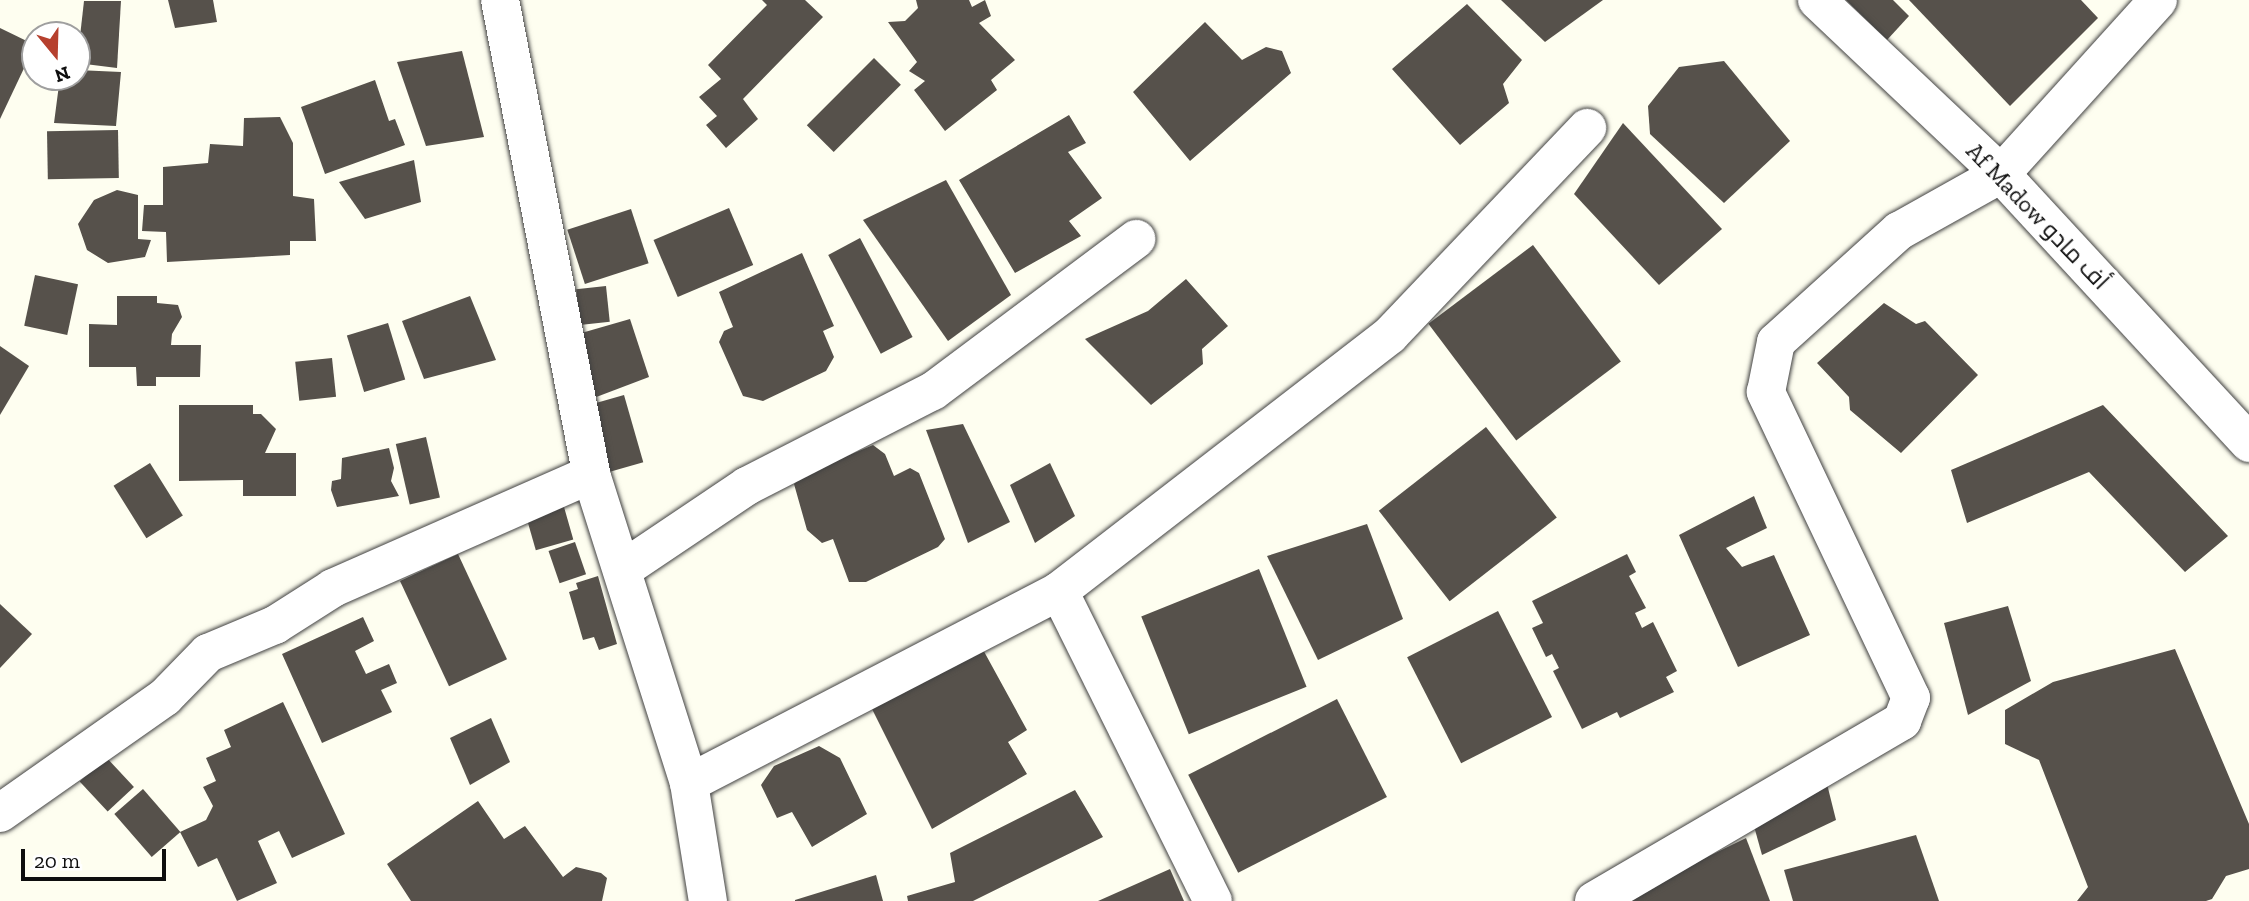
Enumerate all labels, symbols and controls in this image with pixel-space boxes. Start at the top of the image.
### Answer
north arrow [21,21,91,91]
text: N [52,61,73,88]
street label: Af Madow أف مادو [1960,136,2116,296]
scale bar [24,834,170,878]
text: 20 m [34,848,80,873]

